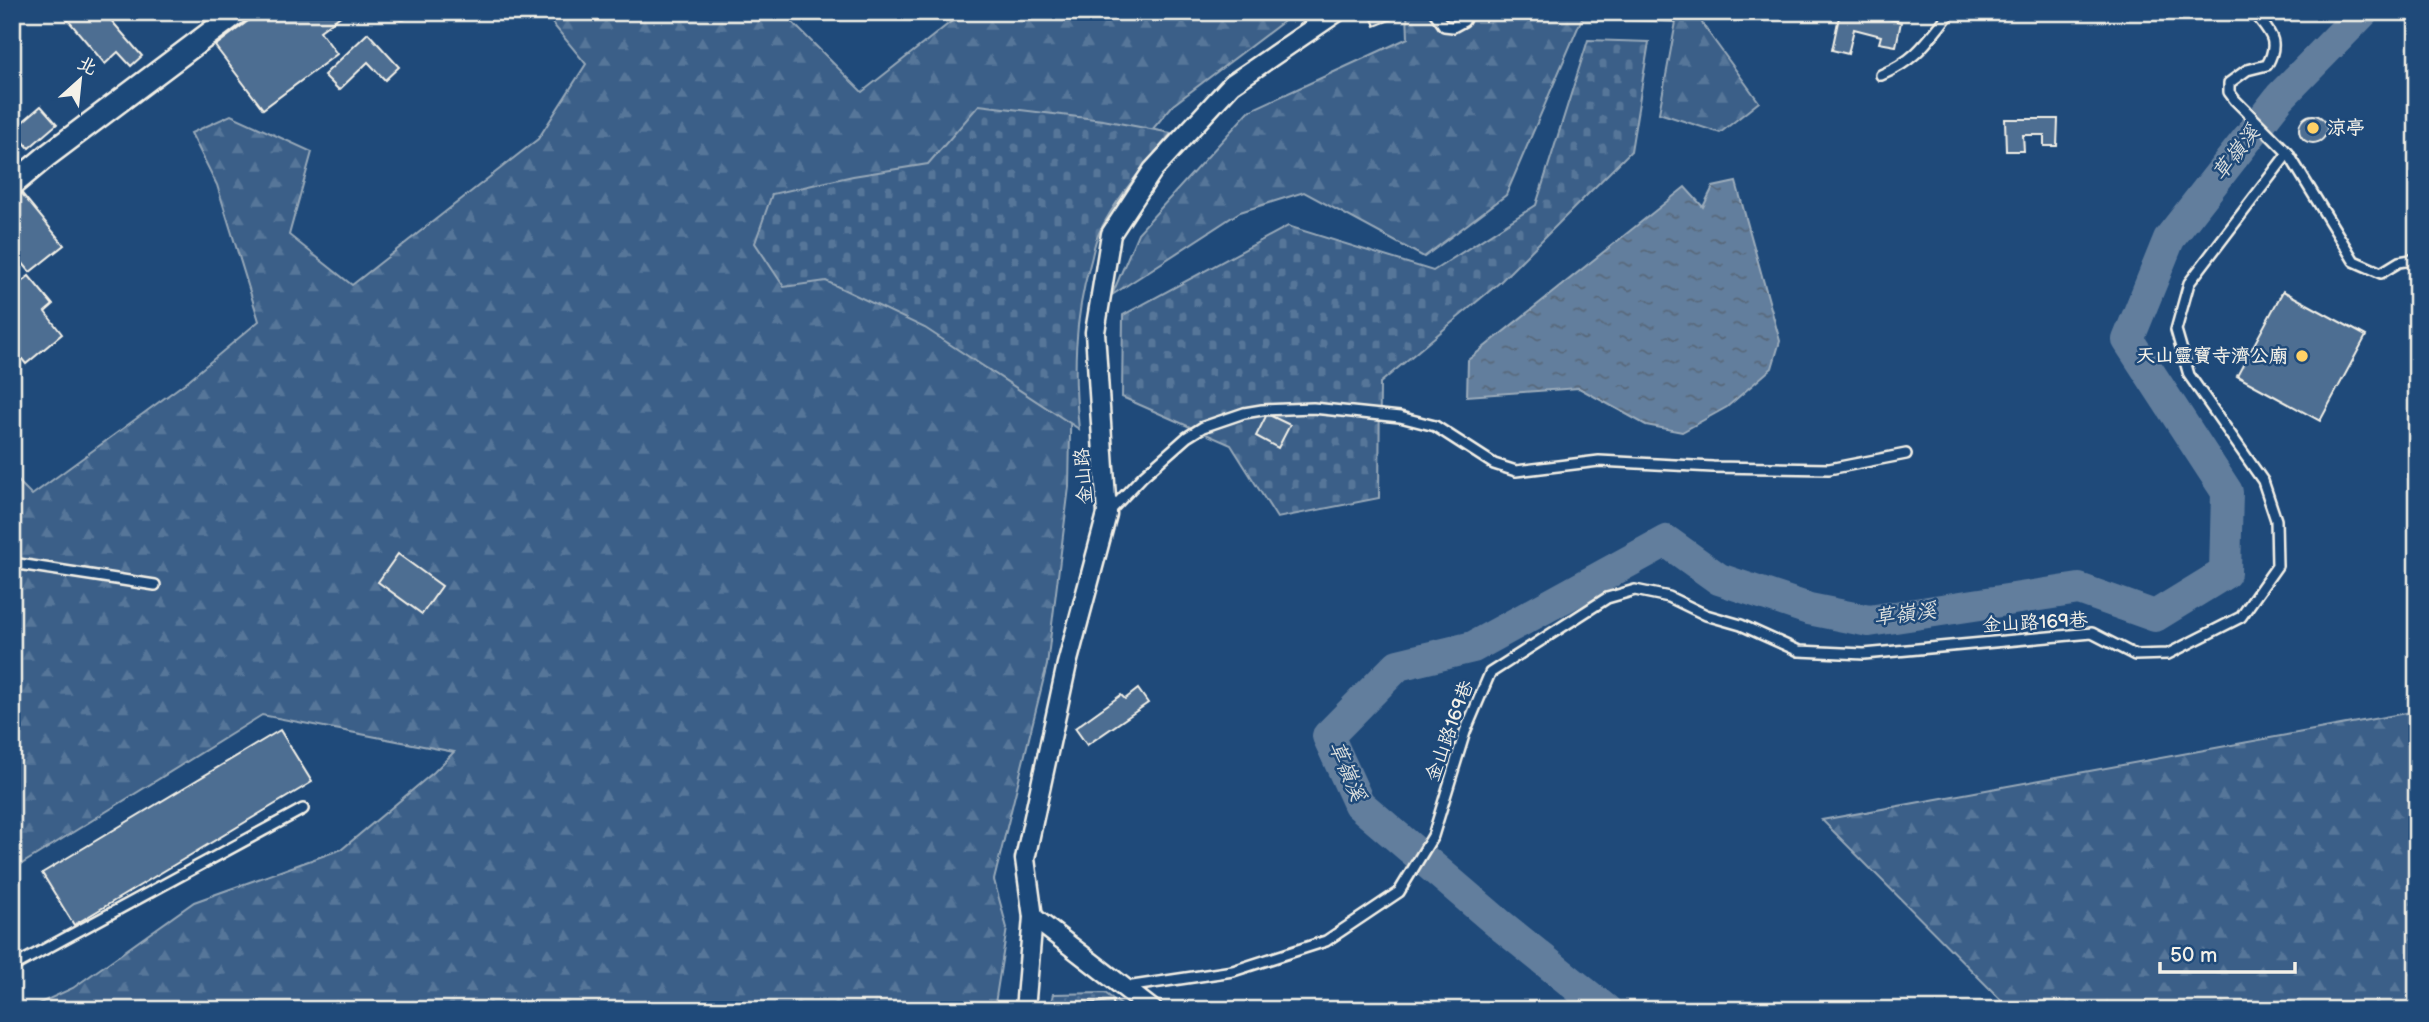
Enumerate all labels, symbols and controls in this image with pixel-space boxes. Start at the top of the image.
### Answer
north arrow [46,46,116,116]
text: 北 [73,52,101,81]
place label: 涼亭 [2327,117,2365,140]
water label: 草嶺溪 [2207,120,2266,186]
marker: 涼亭 [2305,120,2321,136]
place label: 天山靈寶寺濟公廟 [2136,345,2288,368]
marker: 天山靈寶寺濟公廟 [2294,348,2310,364]
street label: 金山路 [1071,447,1097,505]
water label: 草嶺溪 [1872,598,1939,630]
street label: 金山路169巷 [1981,609,2089,637]
street label: 金山路169巷 [1421,677,1479,785]
water label: 草嶺溪 [1323,737,1371,806]
scale bar [2160,931,2294,975]
text: 50 m [2170,943,2217,968]

